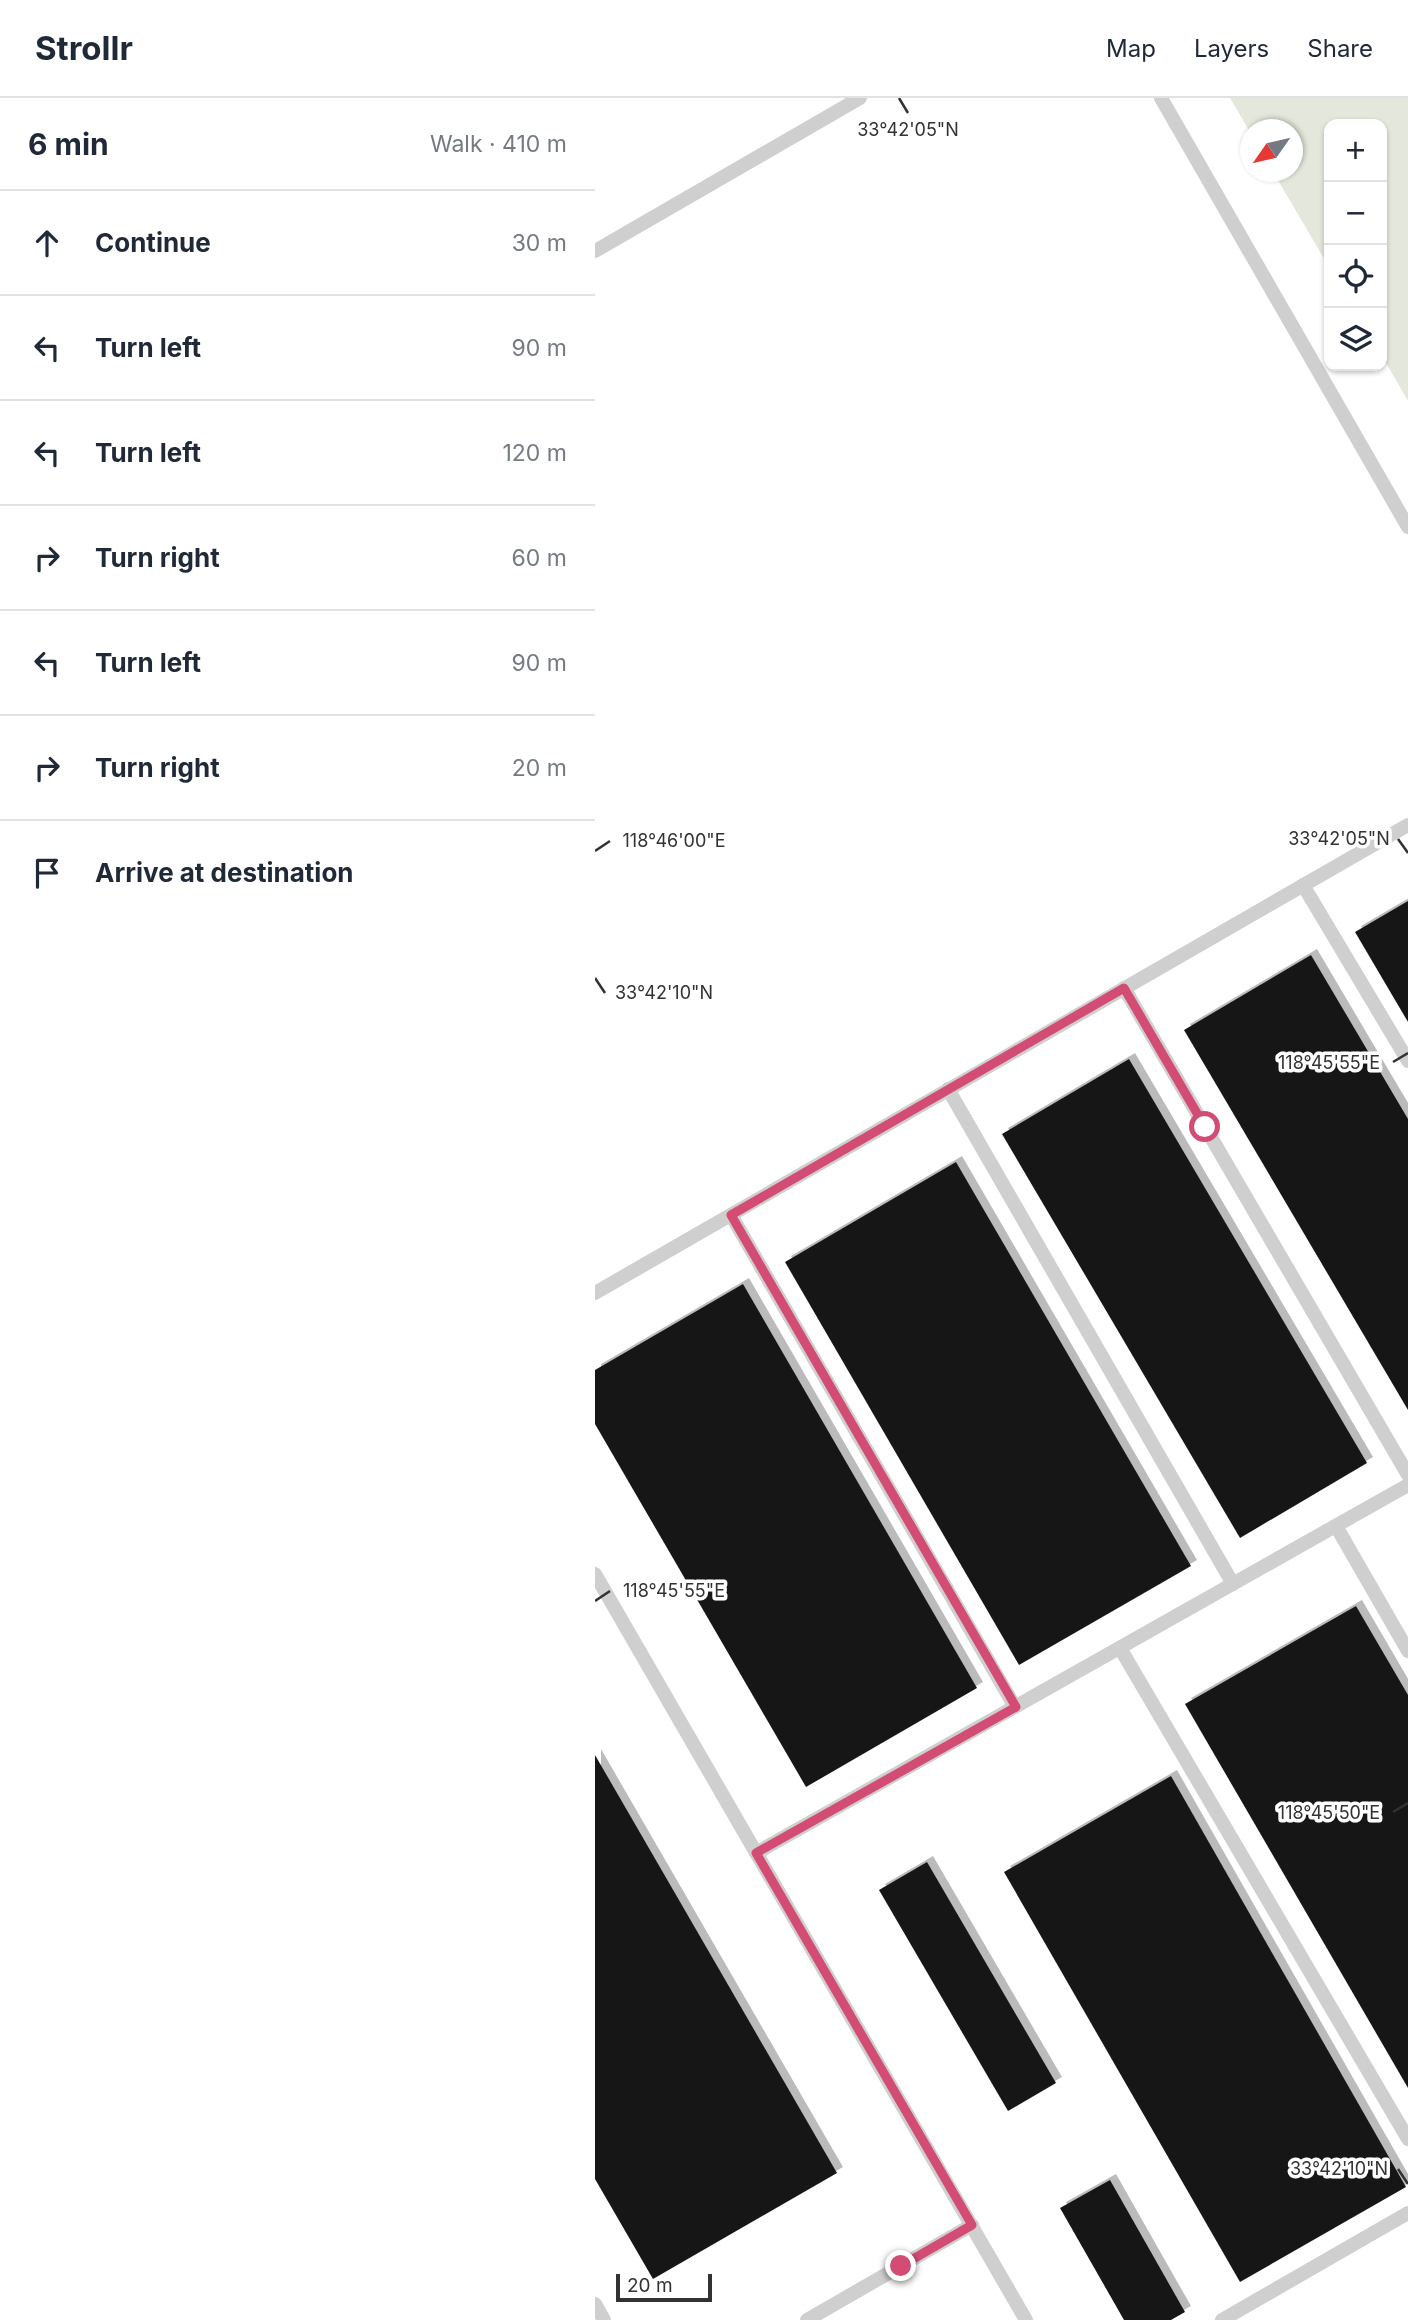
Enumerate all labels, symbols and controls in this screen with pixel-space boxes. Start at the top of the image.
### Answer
text: Strollr [35,28,133,68]
text: Map [1106,34,1156,63]
text: Layers [1194,34,1269,63]
text: Share [1307,34,1373,63]
text: 33°42'05"N [857,119,959,140]
north arrow [1240,119,1303,182]
map controls [1324,119,1387,371]
button: + [1324,119,1387,182]
text: 6 min [28,126,109,162]
text: Walk · 410 m [430,130,567,158]
button: − [1324,182,1387,245]
icon: ahead [28,224,66,262]
text: Continue [95,227,211,258]
text: 30 m [512,229,567,257]
button: locate [1324,245,1387,308]
button: layers [1324,308,1387,371]
icon: left [28,329,66,367]
text: Turn left [95,332,201,363]
text: 90 m [512,334,567,362]
icon: left [28,434,66,472]
text: Turn left [95,437,201,468]
text: 120 m [502,439,567,467]
icon: right [28,539,66,577]
text: Turn right [95,542,220,573]
text: 60 m [512,544,567,572]
icon: left [28,644,66,682]
text: Turn left [95,647,201,678]
text: 90 m [512,649,567,677]
icon: right [28,749,66,787]
text: Turn right [95,752,220,783]
text: 20 m [512,754,567,782]
text: 33°42'05"N [1288,828,1390,849]
text: 118°46'00"E [623,830,726,851]
icon: arrive [28,854,66,892]
text: Arrive at destination [95,857,354,888]
text: 33°42'10"N [615,982,713,1003]
text: 118°45'55"E [1278,1052,1380,1073]
route start [1189,1111,1220,1142]
text: 118°45'55"E [623,1580,725,1601]
text: 118°45'50"E [1278,1802,1380,1823]
text: 33°42'10"N [1290,2158,1388,2179]
route end [885,2250,916,2281]
scale bar [616,2271,712,2303]
text: 20 m [627,2274,673,2297]

